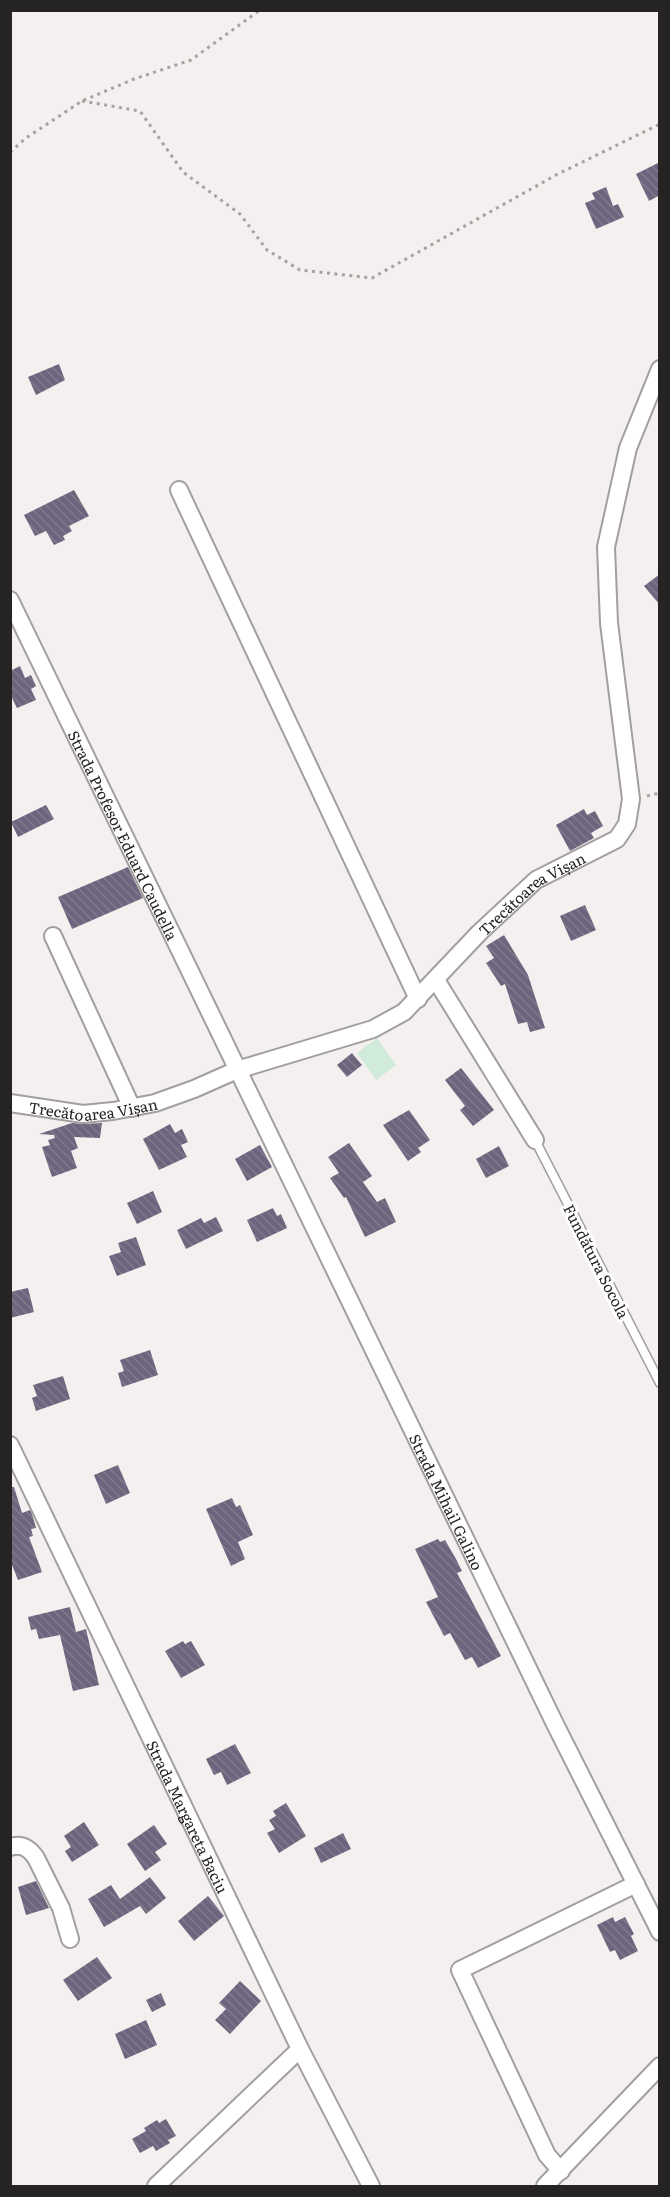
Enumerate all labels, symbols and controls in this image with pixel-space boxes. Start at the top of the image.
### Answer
street label: Strada Profesor Eduard Caudella [63,726,185,945]
street label: Trecătoarea Vișan [472,846,589,940]
street label: Trecătoarea Vișan [27,1091,159,1126]
street label: Fundătura Socola [558,1200,636,1323]
street label: Strada Mihail Galino [404,1430,490,1574]
street label: Strada Margareta Baciu [142,1736,235,1897]

